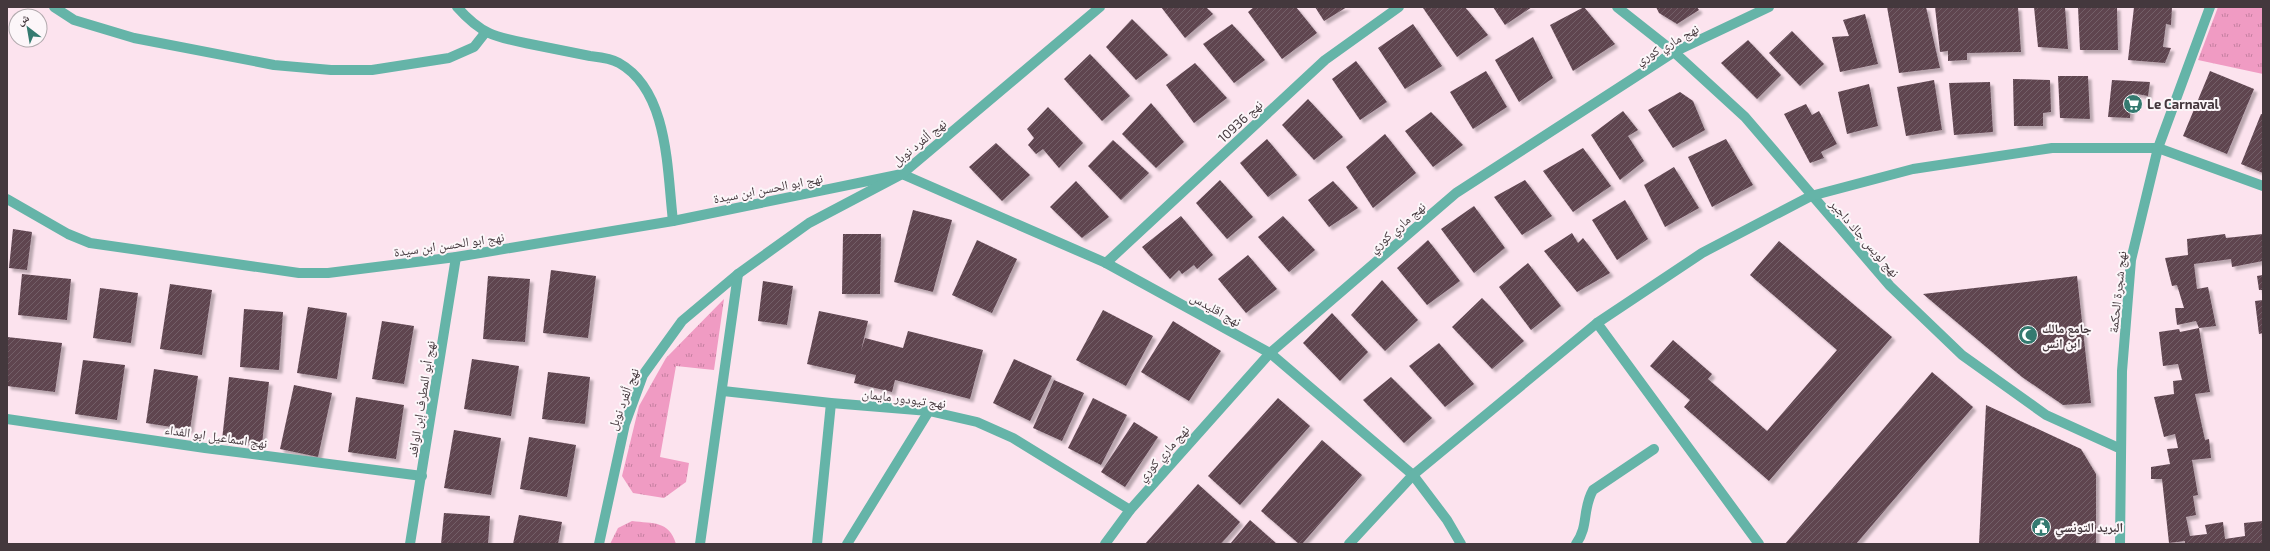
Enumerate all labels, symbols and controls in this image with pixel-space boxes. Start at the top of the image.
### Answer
north arrow [8,8,48,48]
text: ش [14,10,32,29]
street label: نهج ماري كوري [1633,20,1703,71]
supermarket icon: Le Carnaval [2122,93,2144,115]
street label: نهج 10936 [1214,96,1267,147]
place label: Le Carnaval [2147,96,2220,112]
street label: نهج ألفرد نوبل [889,115,951,170]
street label: نهج ابو الحسن ابن سيدة [712,170,825,208]
street label: نهج لويس جاك داجير [1825,195,1903,282]
street label: نهج ماري كوري [1365,198,1431,258]
street label: نهج ابو الحسن ابن سيدة [393,228,505,262]
street label: نهج شجرة الحكمة [2105,250,2131,334]
street label: نهج اقليدس [1187,288,1244,331]
place label: جامع مالك ابن انس [2042,320,2092,352]
mosque icon: جامع مالك ابن انس [2017,324,2039,346]
street label: نهج أبو المطرف إبن الوافد [404,339,440,459]
street label: نهج ألفرد نوبل [604,366,644,433]
street label: نهج تيودور مايمان [861,385,947,413]
street label: نهج اسماعيل ابو الفداء [163,421,268,453]
street label: نهج ماري كوري [1134,422,1195,486]
public building icon: البريد التونسي [2030,516,2052,538]
place label: البريد التونسي [2055,519,2123,538]

